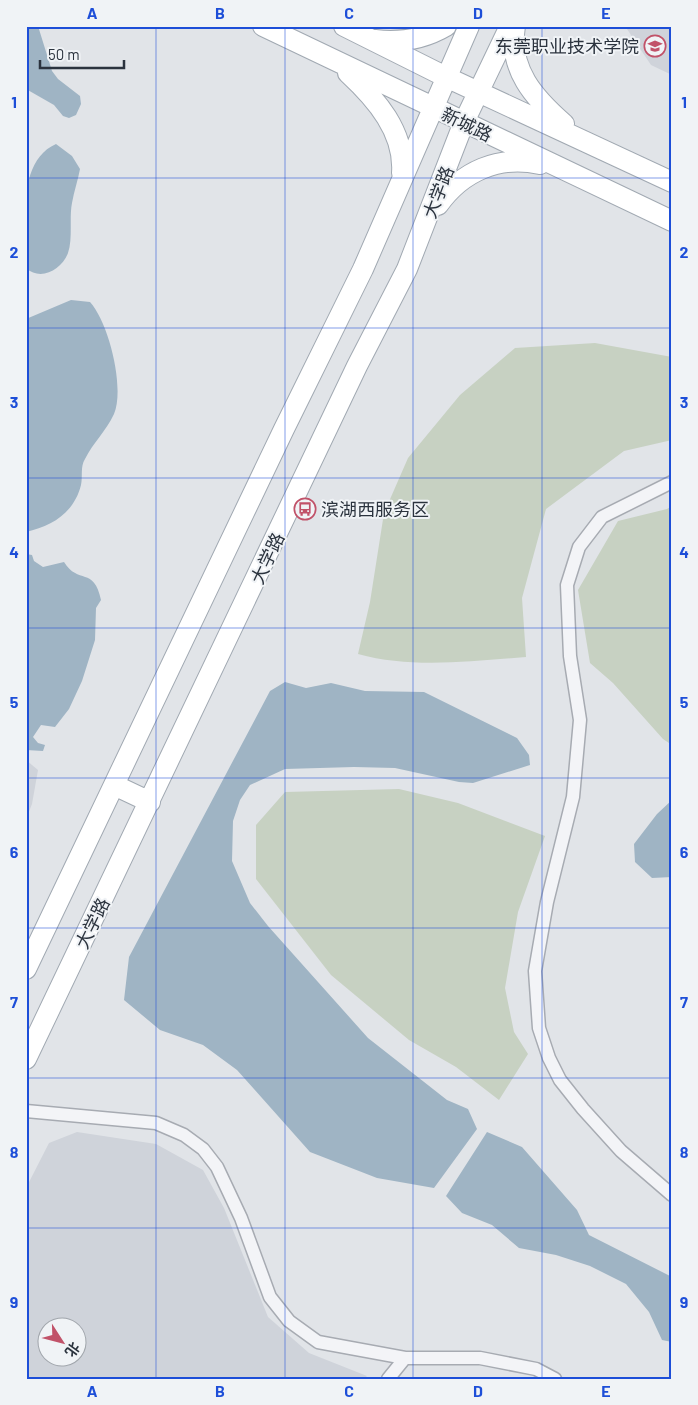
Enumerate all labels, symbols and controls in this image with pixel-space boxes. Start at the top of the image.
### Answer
text: A [87,3,98,22]
text: B [215,3,225,22]
text: C [344,3,354,22]
text: D [473,3,483,22]
text: E [601,3,611,22]
school or university icon: 东莞职业技术学院 [643,34,667,58]
place label: 东莞职业技术学院 [495,35,639,57]
scale bar [40,38,124,70]
text: 50 m [48,45,80,63]
text: 1 [11,92,17,111]
text: 1 [681,92,687,111]
street label: 新城路 [438,102,496,146]
street label: 大学路 [418,163,458,221]
text: 2 [10,242,19,261]
text: 2 [680,242,689,261]
text: 3 [10,392,18,411]
text: 3 [680,392,688,411]
bus stop icon: 滨湖西服务区 [293,497,317,521]
place label: 滨湖西服务区 [321,498,429,520]
street label: 大学路 [246,529,288,587]
text: 4 [9,542,19,561]
text: 4 [679,542,689,561]
text: 5 [10,692,19,711]
text: 5 [680,692,689,711]
text: 6 [10,842,19,861]
text: 6 [680,842,689,861]
street label: 大学路 [70,894,114,952]
text: 7 [10,992,18,1011]
text: 7 [680,992,688,1011]
text: 8 [10,1142,19,1161]
text: 8 [680,1142,689,1161]
text: 9 [10,1292,18,1311]
text: 9 [680,1292,688,1311]
north arrow [38,1318,88,1368]
text: 北 [62,1339,84,1361]
text: A [87,1381,98,1400]
text: B [215,1381,225,1400]
text: C [344,1381,354,1400]
text: D [473,1381,483,1400]
text: E [601,1381,611,1400]

